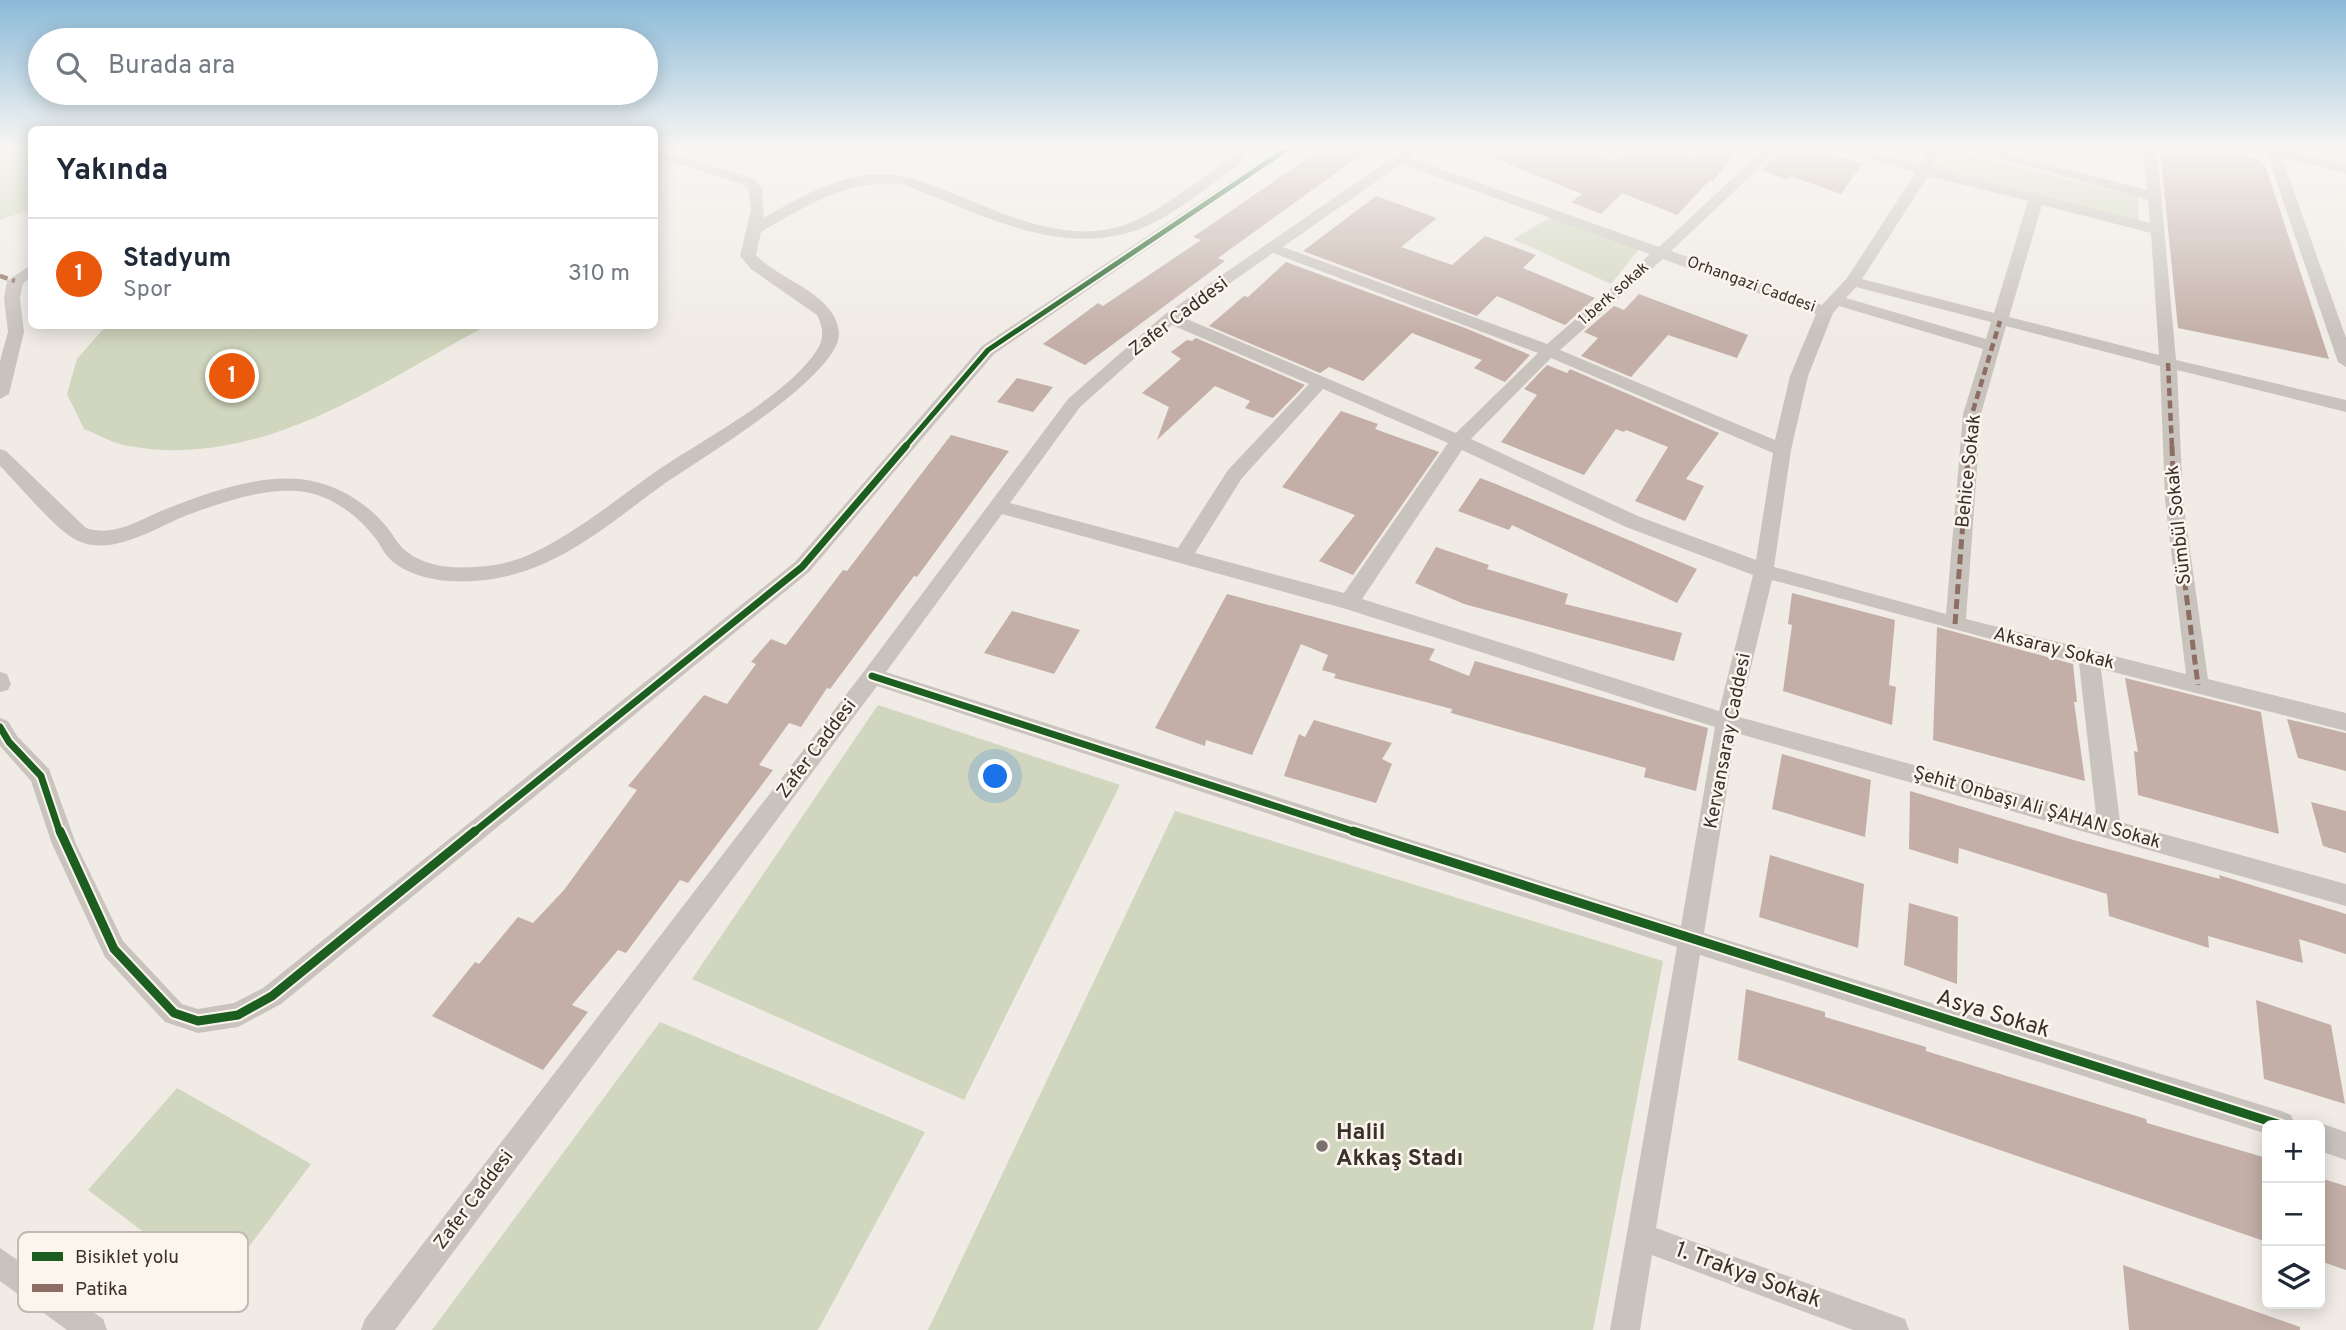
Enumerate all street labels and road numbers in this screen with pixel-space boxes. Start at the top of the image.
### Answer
street label: Orhangazi Caddesi [1684,252,1818,318]
street label: 1.berk sokak [1575,258,1653,330]
street label: Zafer Caddesi [1125,272,1233,362]
street label: Behice Sokak [1951,413,1987,529]
street label: Sümbül Sokak [2161,464,2197,586]
street label: Aksaray Sokak [1991,622,2117,676]
street label: Kervansaray Caddesi [1699,651,1757,831]
street label: Zafer Caddesi [772,695,862,803]
street label: Şehit Onbaşı Ali ŞAHAN Sokak [1910,761,2164,855]
street label: Asya Sokak [1933,984,2053,1046]
street label: Zafer Caddesi [429,1146,519,1254]
street label: 1. Trakya Sokak [1671,1236,1825,1316]

